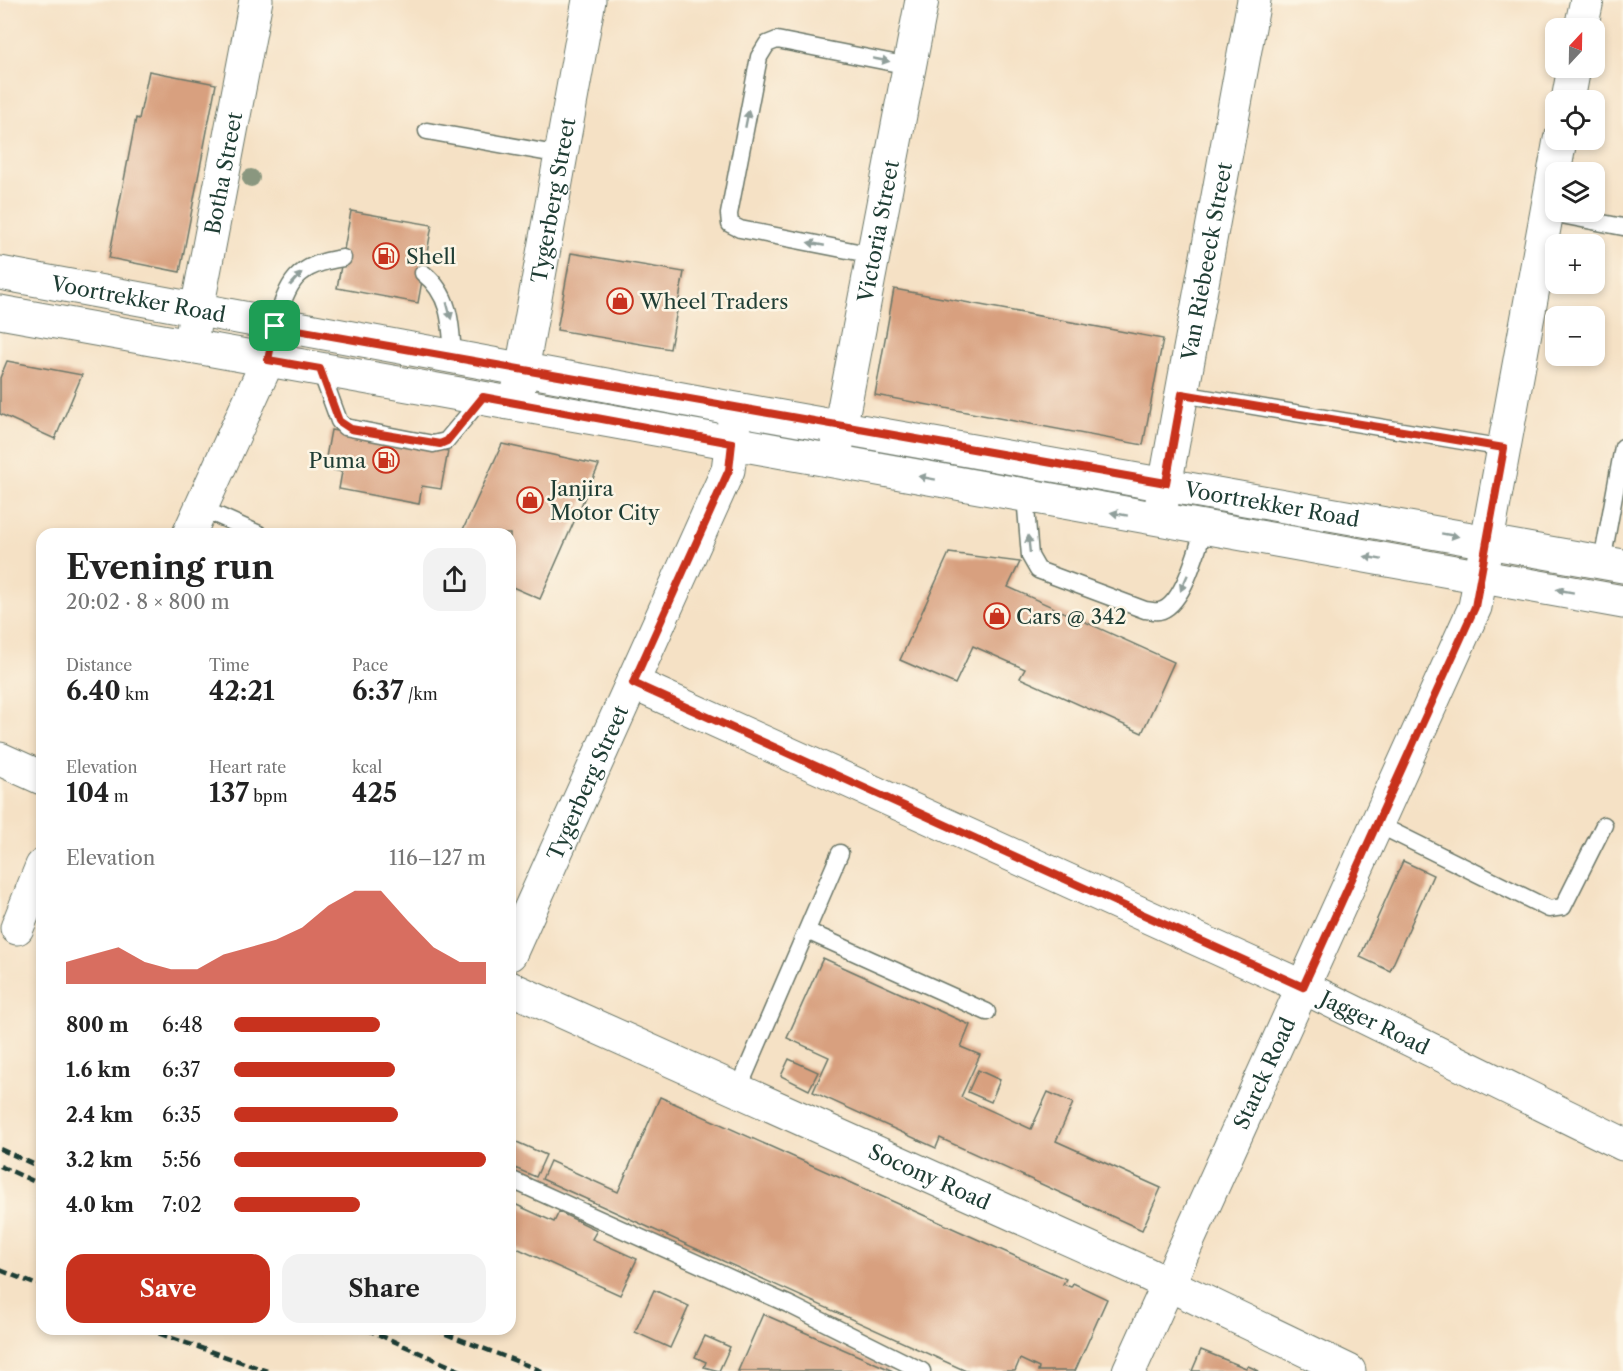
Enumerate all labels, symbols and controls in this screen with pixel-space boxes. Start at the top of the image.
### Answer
north arrow [1545,18,1605,78]
map controls [1545,18,1605,366]
one-way arrow [872,56,891,65]
button: locate [1545,90,1605,150]
street label: Botha Street [199,109,247,236]
one-way arrow [743,110,752,129]
street label: Tygerberg Street [526,115,580,285]
street label: Victoria Street [852,157,904,305]
street label: Van Riebeeck Street [1176,160,1237,363]
button: layers [1545,162,1605,222]
button: + [1545,234,1605,294]
one-way arrow [806,239,825,248]
fuel station icon: Shell [371,241,401,271]
place label: Shell [406,244,456,269]
street label: Voortrekker Road [48,270,228,327]
one-way arrow [289,271,303,286]
shop icon: Wheel Traders [605,286,635,316]
place label: Wheel Traders [639,289,788,314]
pin [249,300,300,351]
one-way arrow [444,302,454,320]
button: − [1545,306,1605,366]
icon: arrive [258,309,291,342]
fuel station icon: Puma [371,445,401,475]
place label: Puma [309,448,367,473]
one-way arrow [918,473,937,482]
place label: Janjira Motor City [547,476,660,525]
street label: Voortrekker Road [1182,476,1362,532]
shop icon: Janjira Motor City [515,485,545,515]
one-way arrow [1109,509,1128,518]
one-way arrow [1441,531,1460,540]
one-way arrow [1024,535,1033,554]
text: Evening run [66,547,274,588]
button: share [423,548,486,611]
one-way arrow [1364,553,1383,562]
one-way arrow [1179,575,1188,592]
one-way arrow [1556,586,1575,595]
text: 20:02 · 8 × 800 m [66,590,230,614]
shop icon: Cars @ 342 [982,601,1012,631]
place label: Cars @ 342 [1016,604,1127,629]
text: Distance [66,655,132,675]
text: Time [209,655,249,675]
text: Pace [352,655,388,675]
text: 6.40 [66,675,121,707]
text: 42:21 [209,675,275,707]
text: 6:37 [352,675,404,707]
text: km [121,684,149,704]
text: /km [404,684,438,704]
street label: Tygerberg Street [541,701,633,864]
text: Elevation [66,757,137,777]
text: Heart rate [209,757,286,777]
text: kcal [352,757,382,777]
text: 104 [66,777,109,809]
text: 137 [209,777,249,809]
text: 425 [352,777,397,809]
text: m [109,786,129,806]
text: bpm [249,786,288,806]
text: Elevation [66,846,155,870]
text: 116–127 m [389,846,486,870]
street label: Jagger Road [1314,984,1434,1060]
text: 800 m [66,1013,129,1037]
text: 6:48 [162,1013,203,1037]
street label: Starck Road [1228,1013,1300,1133]
text: 1.6 km [66,1058,131,1082]
text: 6:37 [162,1058,200,1082]
text: 2.4 km [66,1103,133,1127]
text: 6:35 [162,1103,201,1127]
street label: Socony Road [865,1138,995,1215]
text: 3.2 km [66,1148,133,1172]
text: 5:56 [162,1148,201,1172]
text: 4.0 km [66,1193,134,1217]
text: 7:02 [162,1193,202,1217]
button: Save [66,1254,270,1323]
button: Share [282,1254,486,1323]

